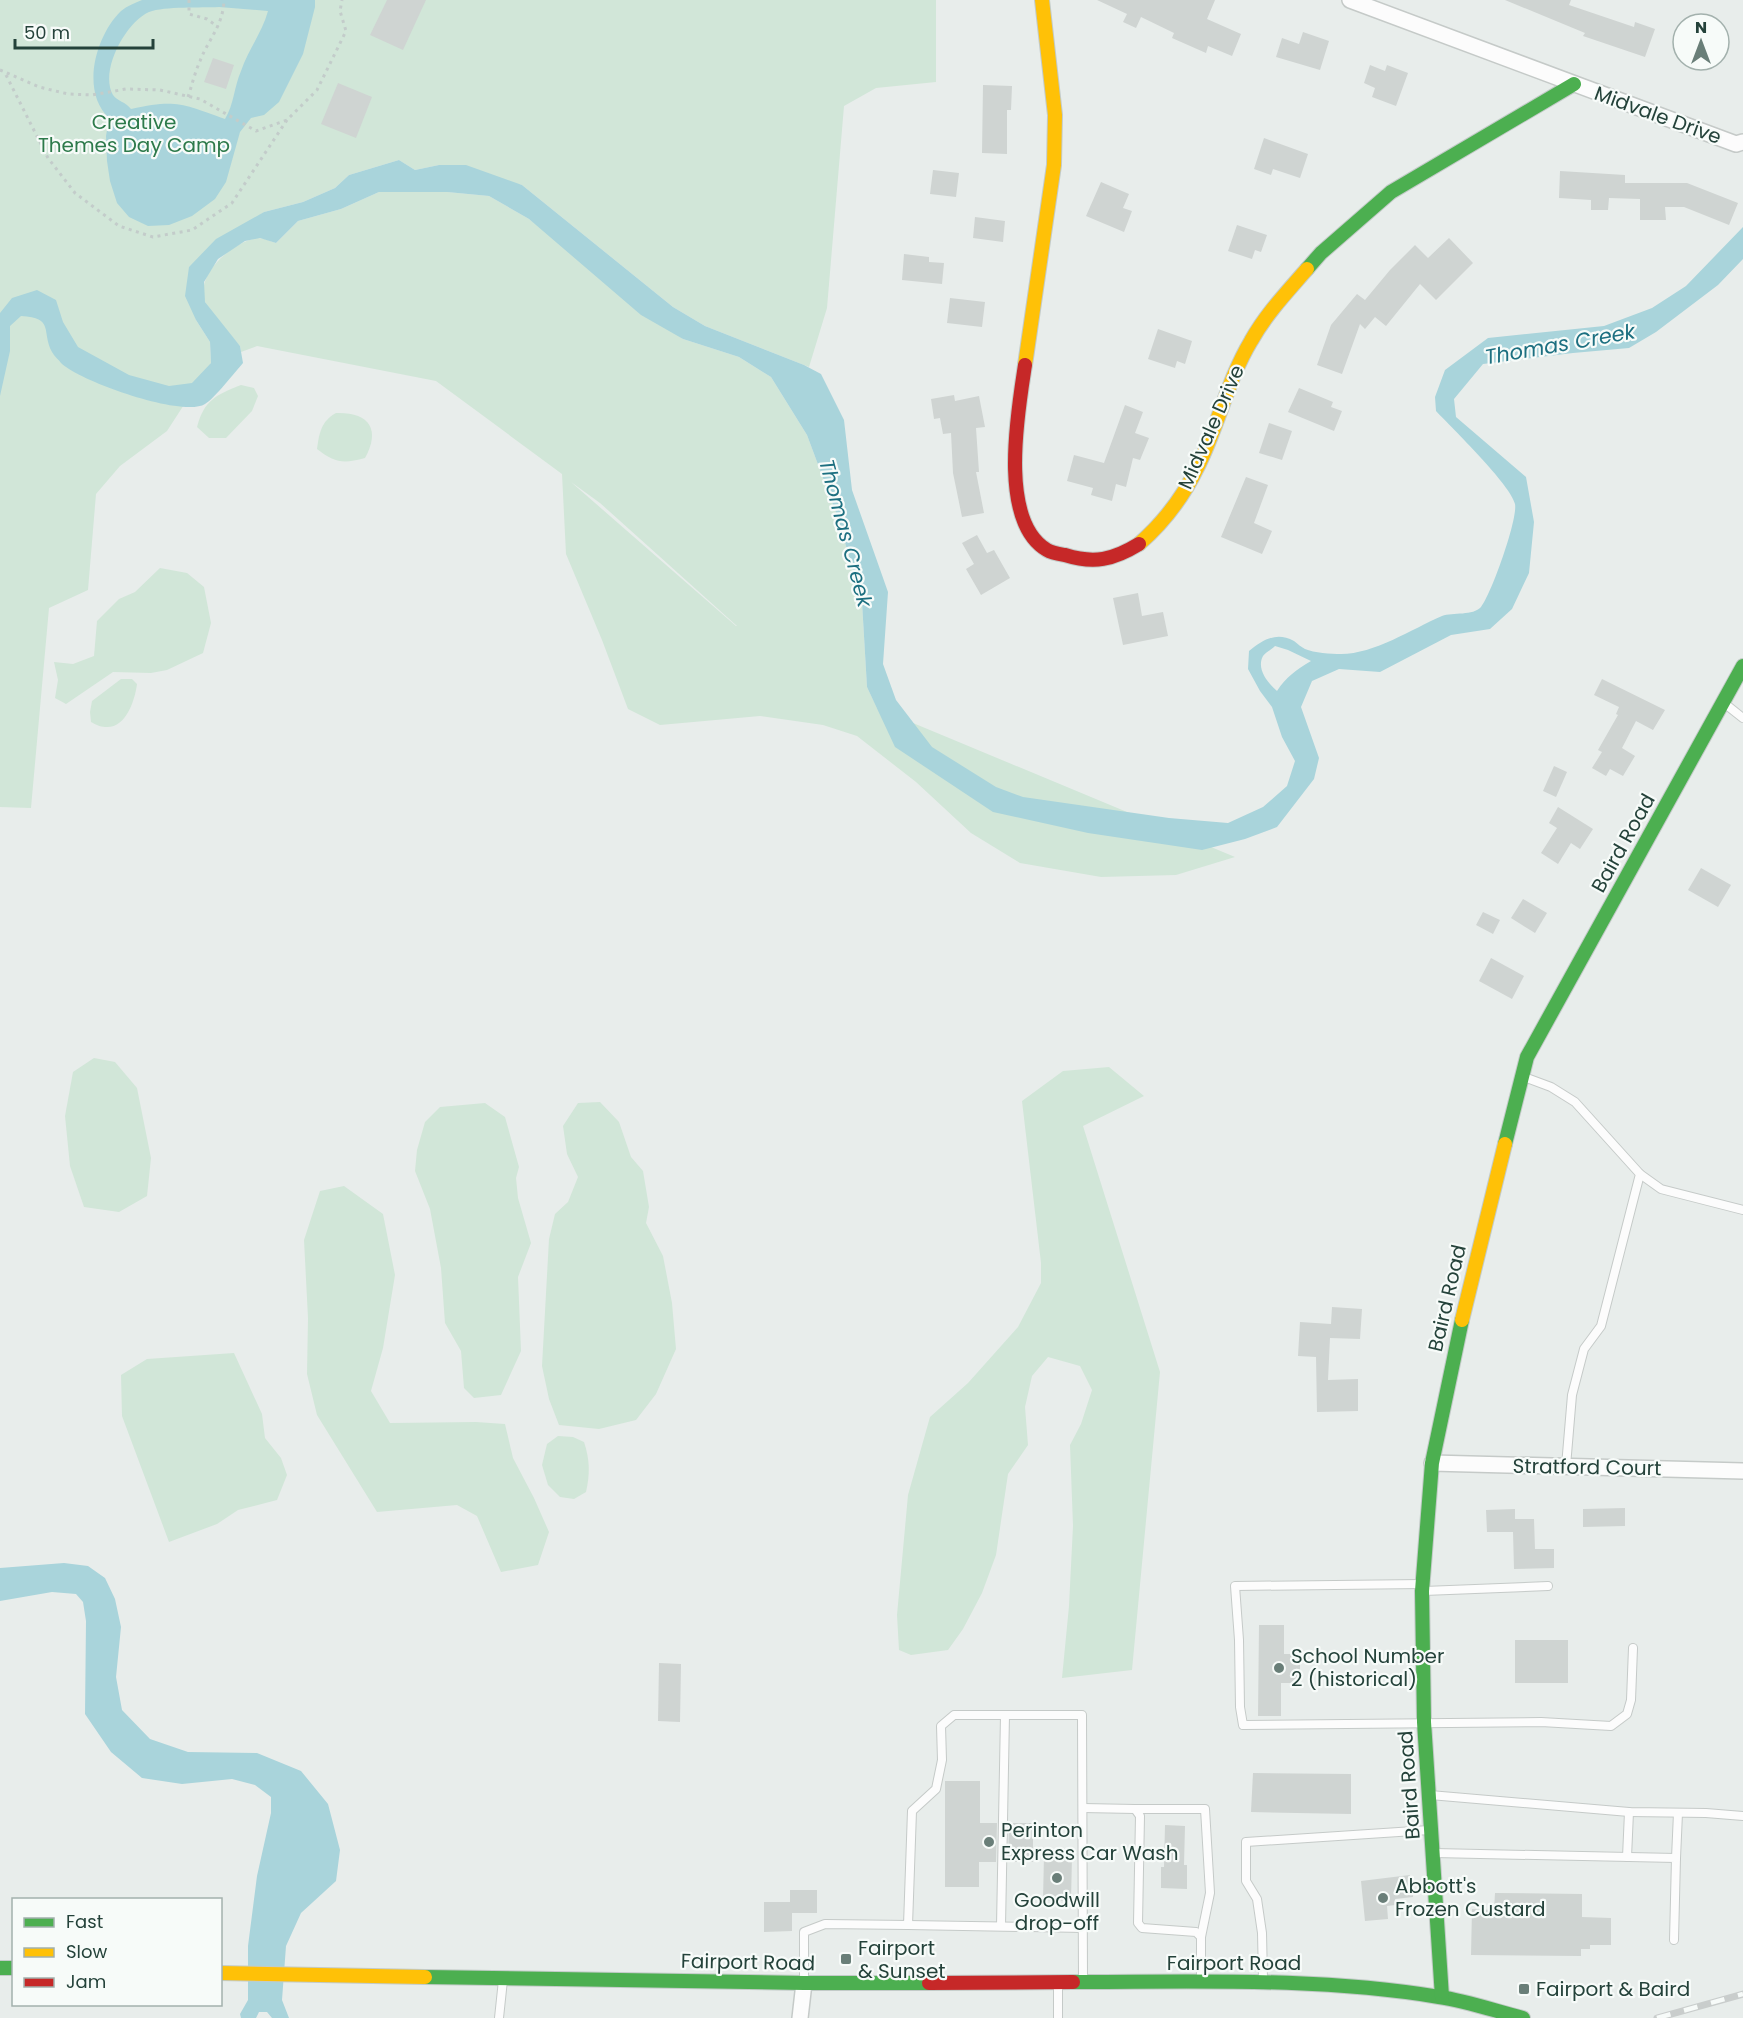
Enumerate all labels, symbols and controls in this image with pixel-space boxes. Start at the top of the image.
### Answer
scale bar [15,12,153,50]
north arrow [1671,12,1731,72]
text: N [1695,16,1707,39]
text: 50 m [24,20,70,45]
street label: Midvale Drive [1591,79,1725,151]
park label: Creative Themes Day Camp [38,108,230,159]
water label: Thomas Creek [1483,316,1639,371]
street label: Midvale Drive [1171,360,1251,494]
water label: Thomas Creek [812,456,880,611]
street label: Baird Road [1584,789,1662,897]
street label: Baird Road [1421,1242,1473,1354]
street label: Stratford Court [1512,1452,1662,1482]
place label: School Number 2 (historical) [1291,1642,1444,1693]
marker: School Number 2 (historical) [1272,1661,1286,1675]
street label: Baird Road [1391,1730,1427,1840]
place label: Perinton Express Car Wash [1001,1816,1178,1867]
marker: Perinton Express Car Wash [982,1835,996,1849]
marker: Goodwill drop-off [1050,1871,1064,1885]
place label: Abbott's Frozen Custard [1395,1872,1545,1923]
place label: Goodwill drop-off [1014,1886,1100,1937]
marker: Abbott's Frozen Custard [1376,1891,1390,1905]
legend [12,1898,222,2006]
text: Fast [66,1909,103,1934]
place label: Fairport & Sunset [858,1934,946,1985]
text: Slow [66,1939,108,1964]
street label: Fairport Road [681,1947,815,1977]
street label: Fairport Road [1167,1949,1301,1977]
marker: Fairport & Sunset [839,1952,853,1966]
text: Jam [66,1969,106,1994]
place label: Fairport & Baird [1536,1975,1690,2003]
marker: Fairport & Baird [1517,1982,1531,1996]

